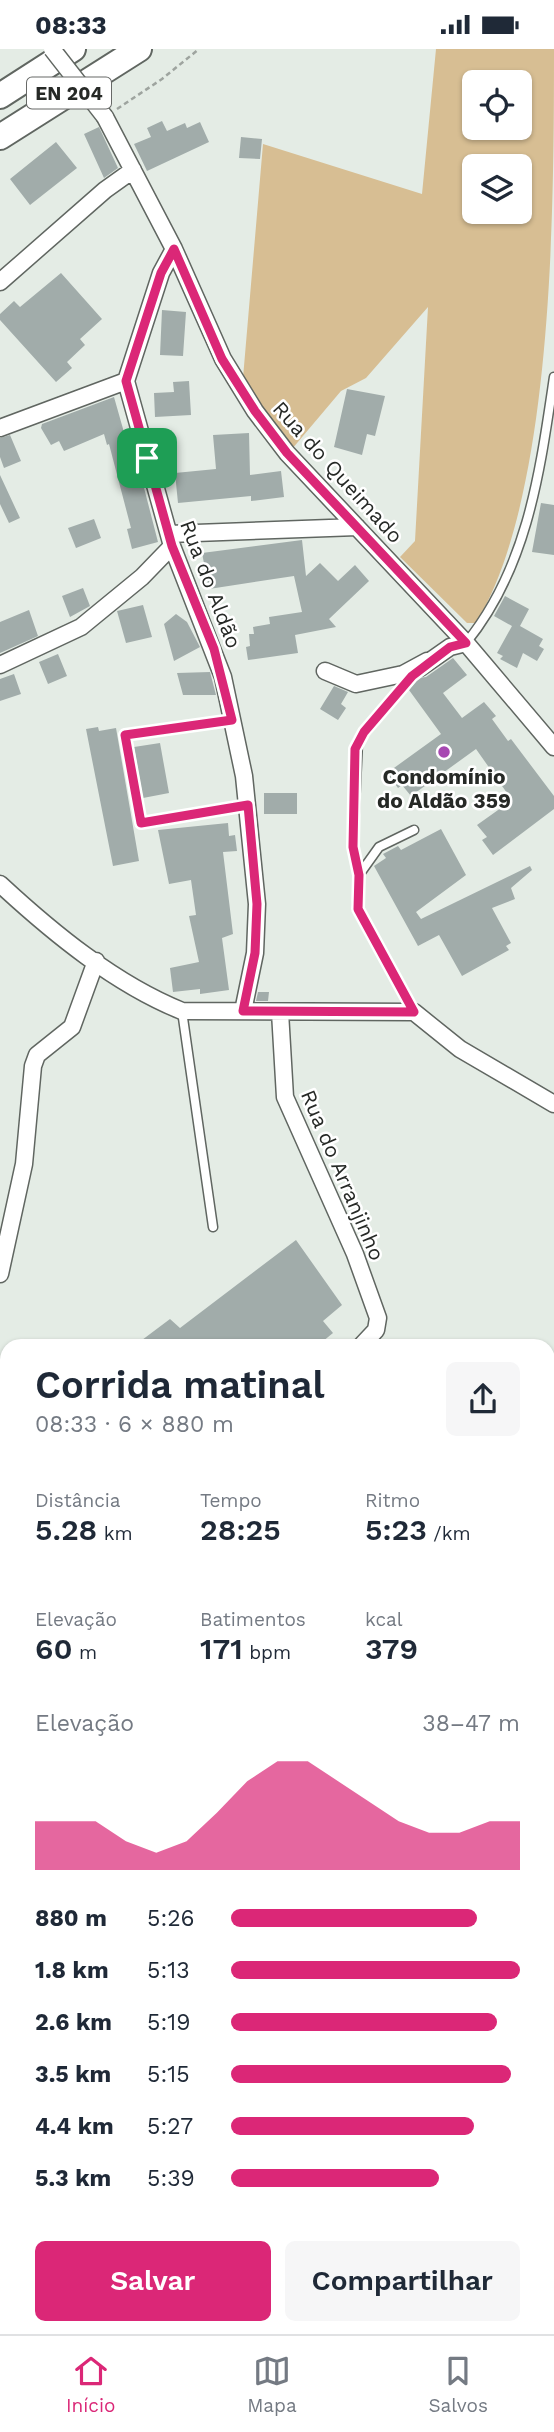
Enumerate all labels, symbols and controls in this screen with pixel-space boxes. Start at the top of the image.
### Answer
text: 08:33 [35,10,107,40]
map controls [462,70,532,224]
button: locate [462,70,532,140]
road number: EN 204 [27,77,111,109]
button: layers [462,154,532,224]
street label: Rua do Queimado [268,396,408,548]
pin [117,428,177,488]
icon: arrive [128,439,166,477]
street label: Rua do Aldão [175,516,247,652]
marker: Condomínio do Aldão 359 [436,744,452,760]
place label: Condomínio do Aldão 359 [377,764,511,813]
street label: Rua do Arranjinho [296,1086,390,1264]
button: share [446,1362,520,1436]
text: Corrida matinal [35,1363,325,1407]
text: 08:33 · 6 × 880 m [35,1411,234,1438]
text: Distância [35,1489,121,1512]
text: Tempo [200,1489,262,1512]
text: Ritmo [365,1489,420,1512]
text: 5.28 [35,1512,97,1547]
text: 28:25 [200,1512,281,1547]
text: 5:23 [365,1512,427,1547]
text: km [97,1522,133,1545]
text: /km [427,1522,471,1545]
text: Elevação [35,1608,117,1631]
text: Batimentos [200,1608,306,1631]
text: kcal [365,1608,403,1631]
text: 60 [35,1631,72,1666]
text: 171 [200,1631,243,1666]
text: 379 [365,1631,418,1666]
text: m [72,1641,97,1664]
text: bpm [243,1641,291,1664]
text: Elevação [35,1710,134,1737]
text: 38–47 m [422,1710,520,1737]
text: 880 m [35,1905,107,1932]
text: 5:26 [147,1905,195,1932]
text: 1.8 km [35,1957,109,1984]
text: 5:13 [147,1957,190,1984]
text: 2.6 km [35,2009,112,2036]
text: 5:19 [147,2009,190,2036]
text: 3.5 km [35,2061,111,2088]
text: 5:15 [147,2061,190,2088]
text: 4.4 km [35,2113,114,2140]
text: 5:27 [147,2113,193,2140]
text: 5.3 km [35,2165,111,2192]
text: 5:39 [147,2165,195,2192]
button: Salvar [35,2241,271,2321]
button: Compartilhar [285,2241,520,2321]
tab: Início [66,2352,115,2417]
tab: Mapa [247,2352,297,2417]
tab: Salvos [429,2352,488,2417]

